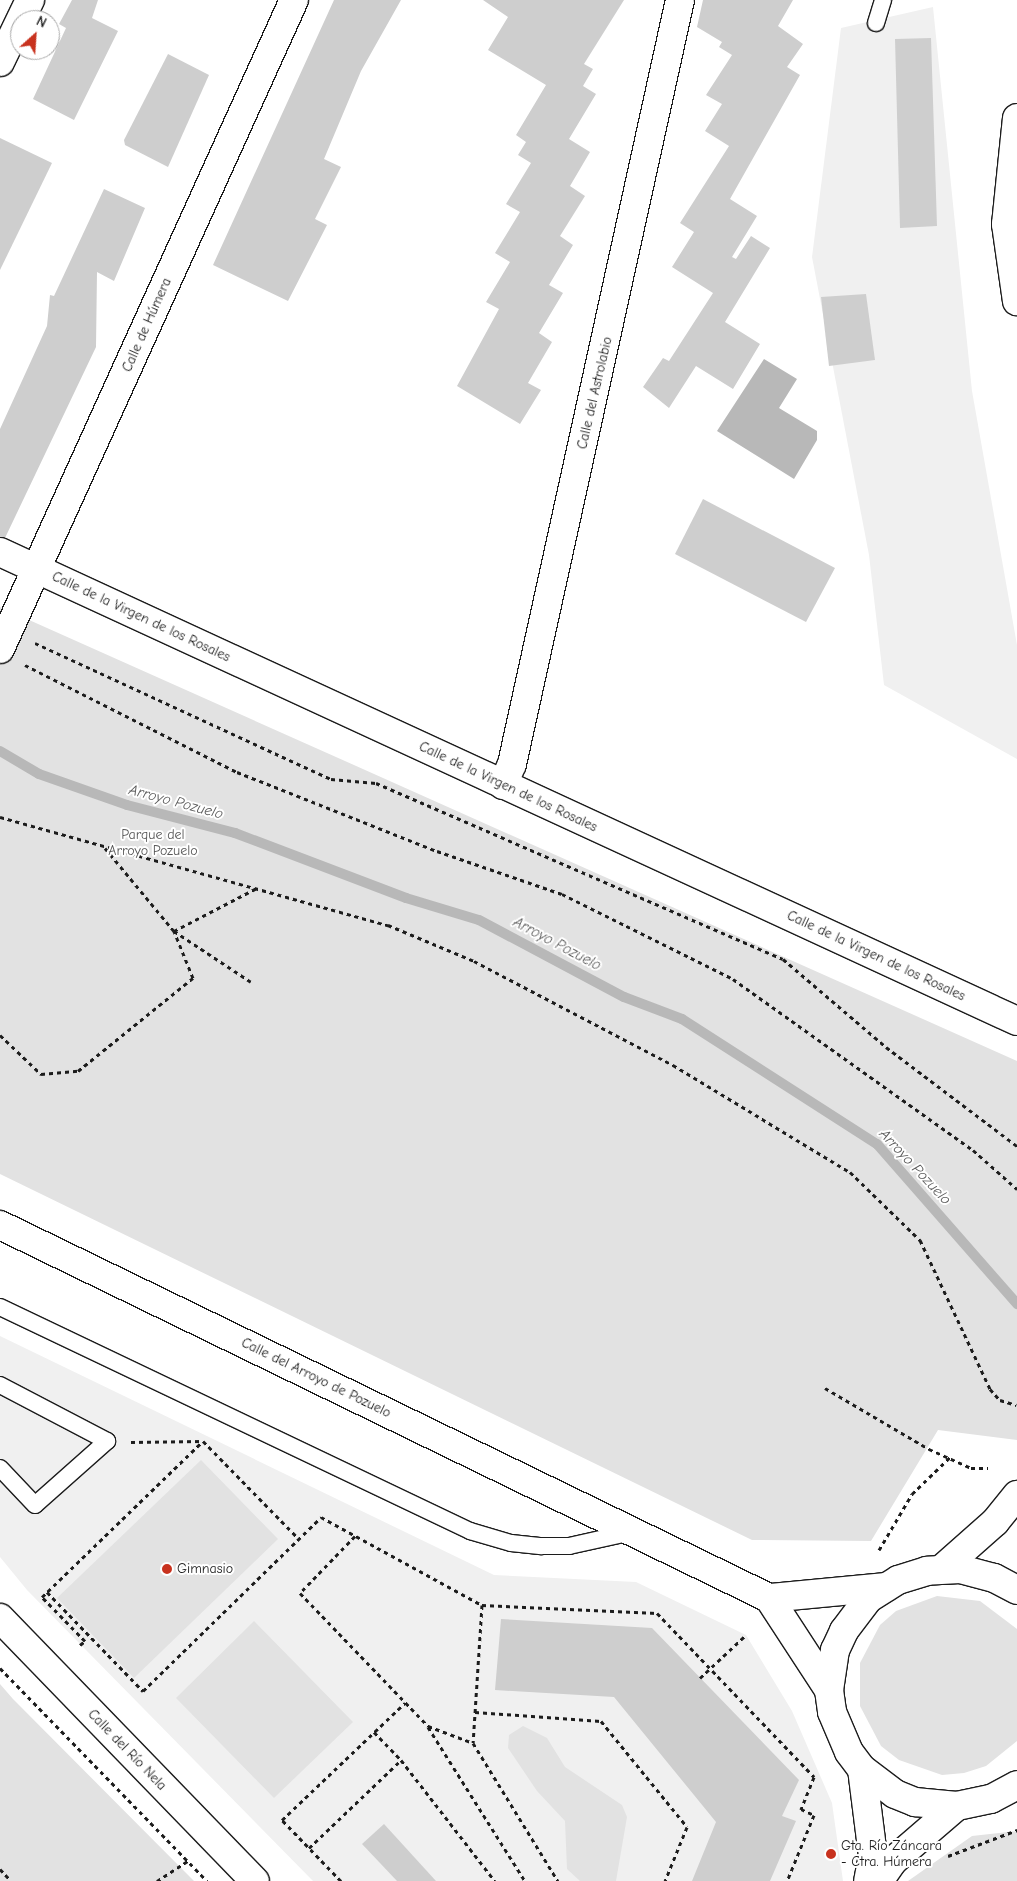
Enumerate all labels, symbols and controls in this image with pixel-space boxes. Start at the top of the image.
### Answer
north arrow [10,10,60,60]
text: N [34,12,49,32]
street label: Calle de Húmera [119,275,175,375]
street label: Calle del Astrolabio [574,335,616,451]
street label: Calle de la Virgen de los Rosales [49,568,233,666]
street label: Calle de la Virgen de los Rosales [416,738,600,836]
water label: Arroyo Pozuelo [127,781,225,823]
park label: Parque del Arroyo Pozuelo [108,827,198,860]
street label: Calle de la Virgen de los Rosales [784,907,968,1005]
water label: Arroyo Pozuelo [510,913,604,975]
water label: Arroyo Pozuelo [875,1125,955,1209]
street label: Calle del Arroyo de Pozuelo [238,1334,394,1422]
place label: Gimnasio [177,1561,233,1577]
marker: Gimnasio [161,1563,173,1575]
street label: Calle del Río Nela [84,1706,170,1794]
place label: Gta. Río Záncara - Ctra. Húmera [841,1838,942,1870]
marker: Gta. Río Záncara - Ctra. Húmera [825,1848,837,1860]

